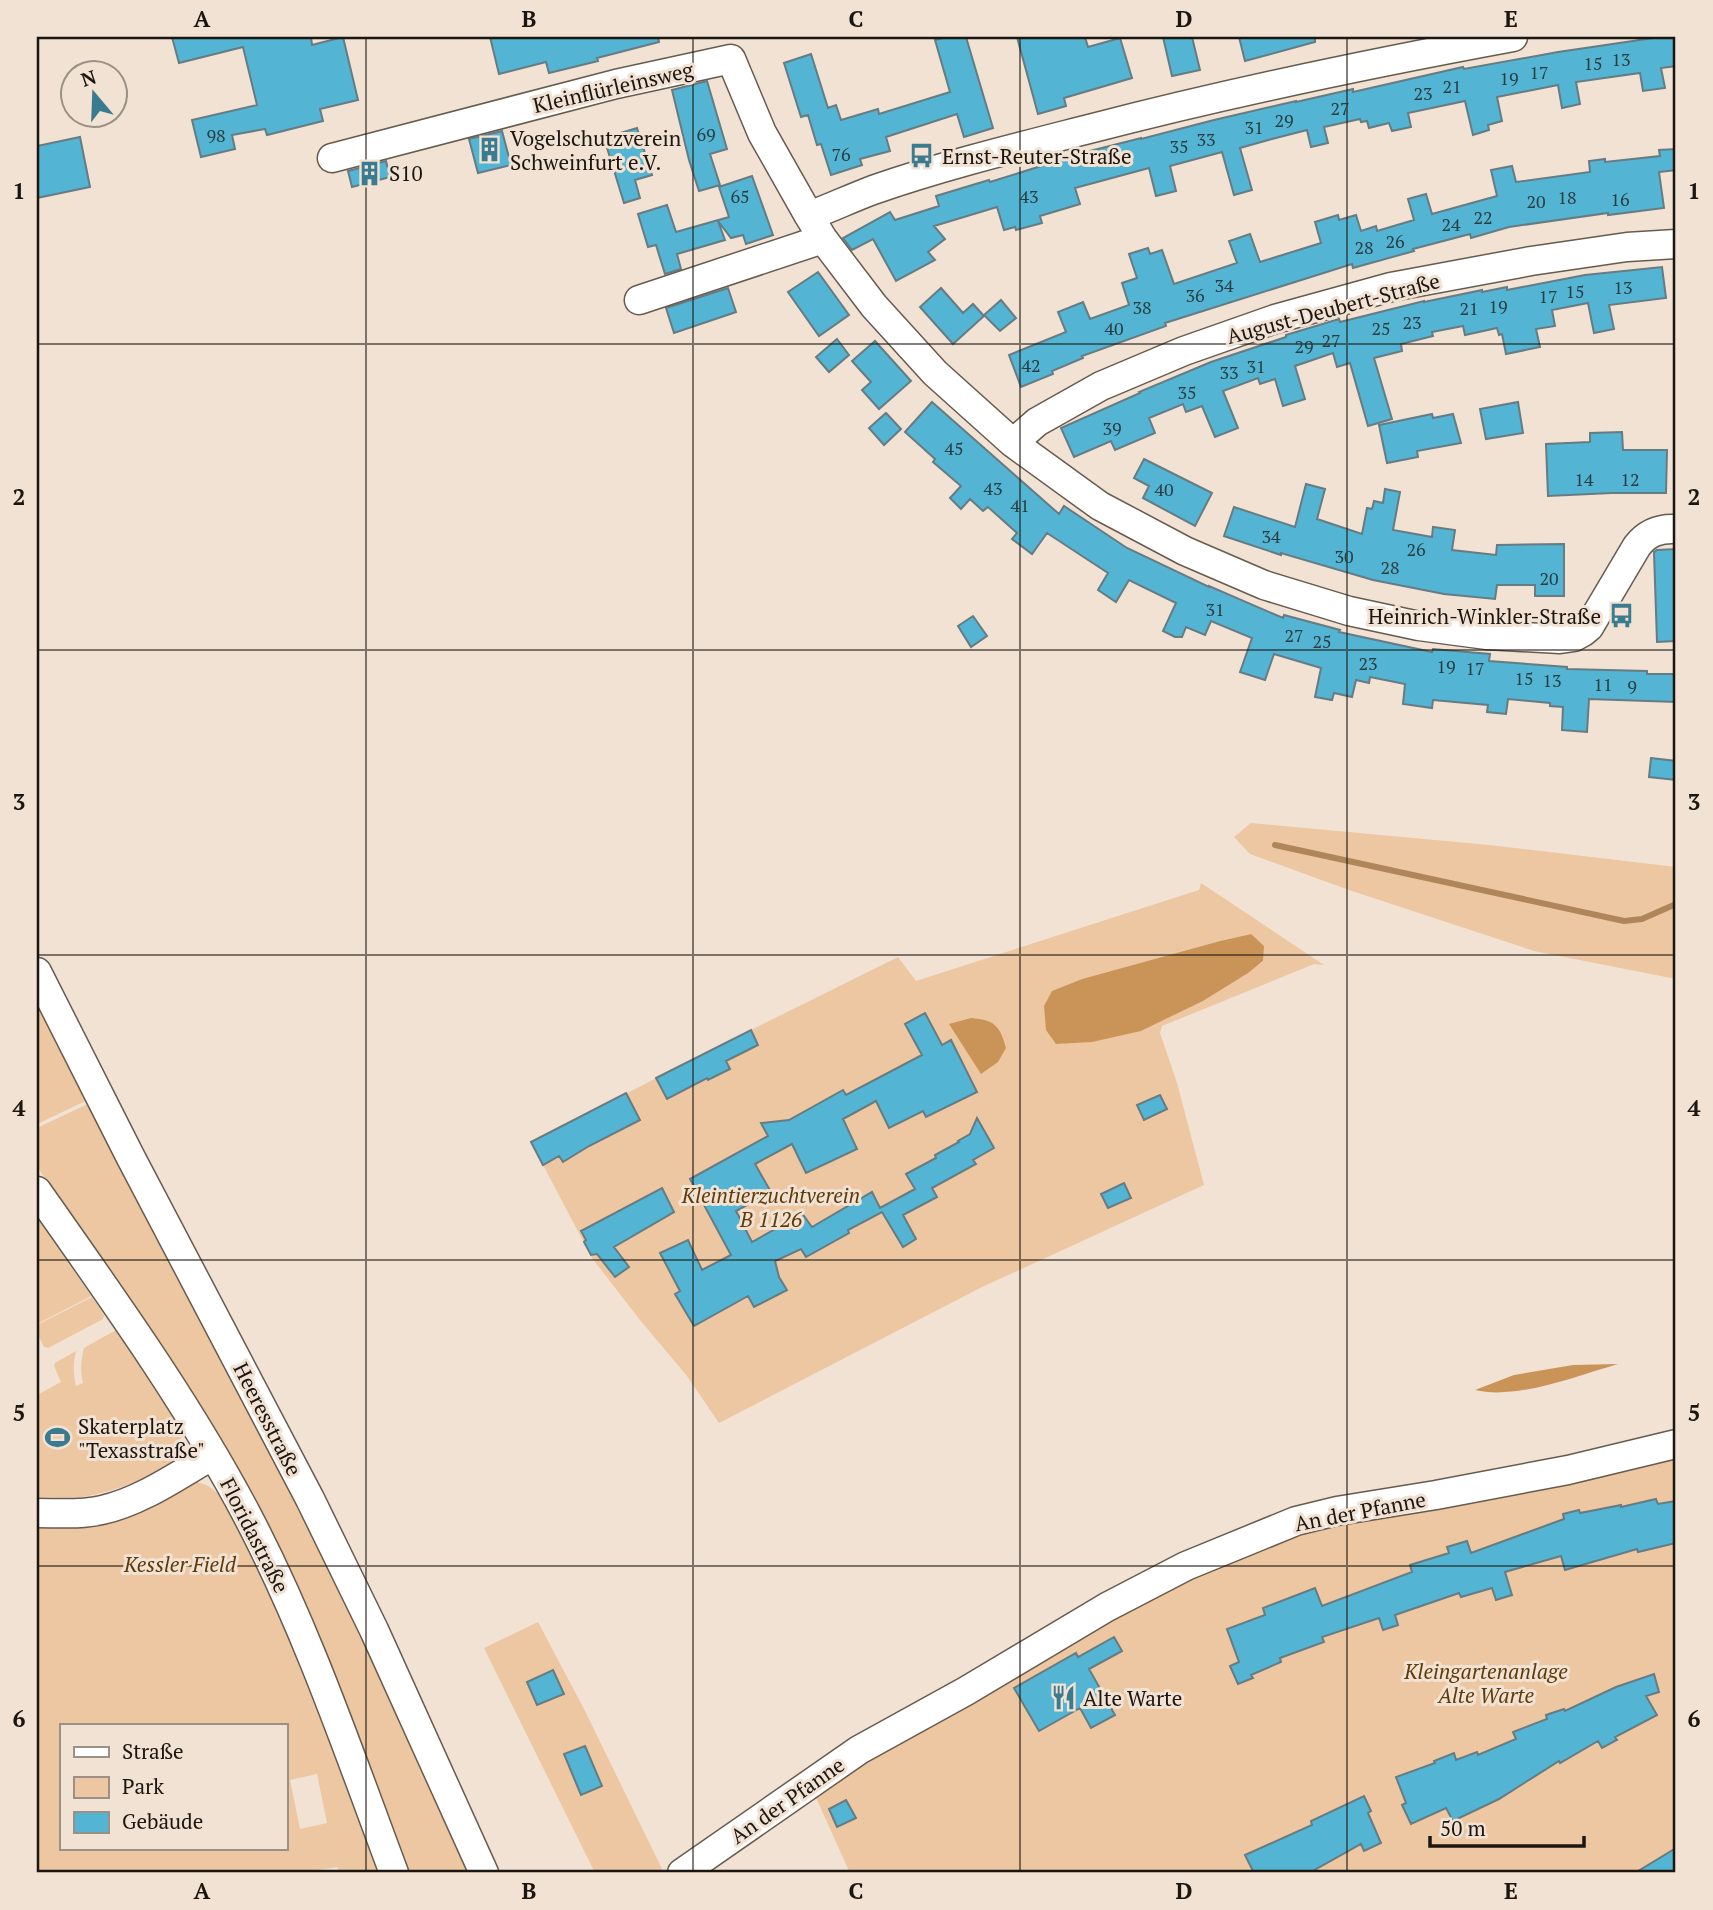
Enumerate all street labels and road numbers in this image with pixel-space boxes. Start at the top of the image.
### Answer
street label: Kleinflürleinsweg [530,55,697,119]
street label: August-Deubert-Straße [1223,266,1443,350]
street label: Heeresstraße [227,1358,309,1480]
street label: Floridastraße [214,1473,296,1597]
street label: An der Pfanne [1292,1485,1428,1537]
street label: An der Pfanne [724,1750,850,1850]

